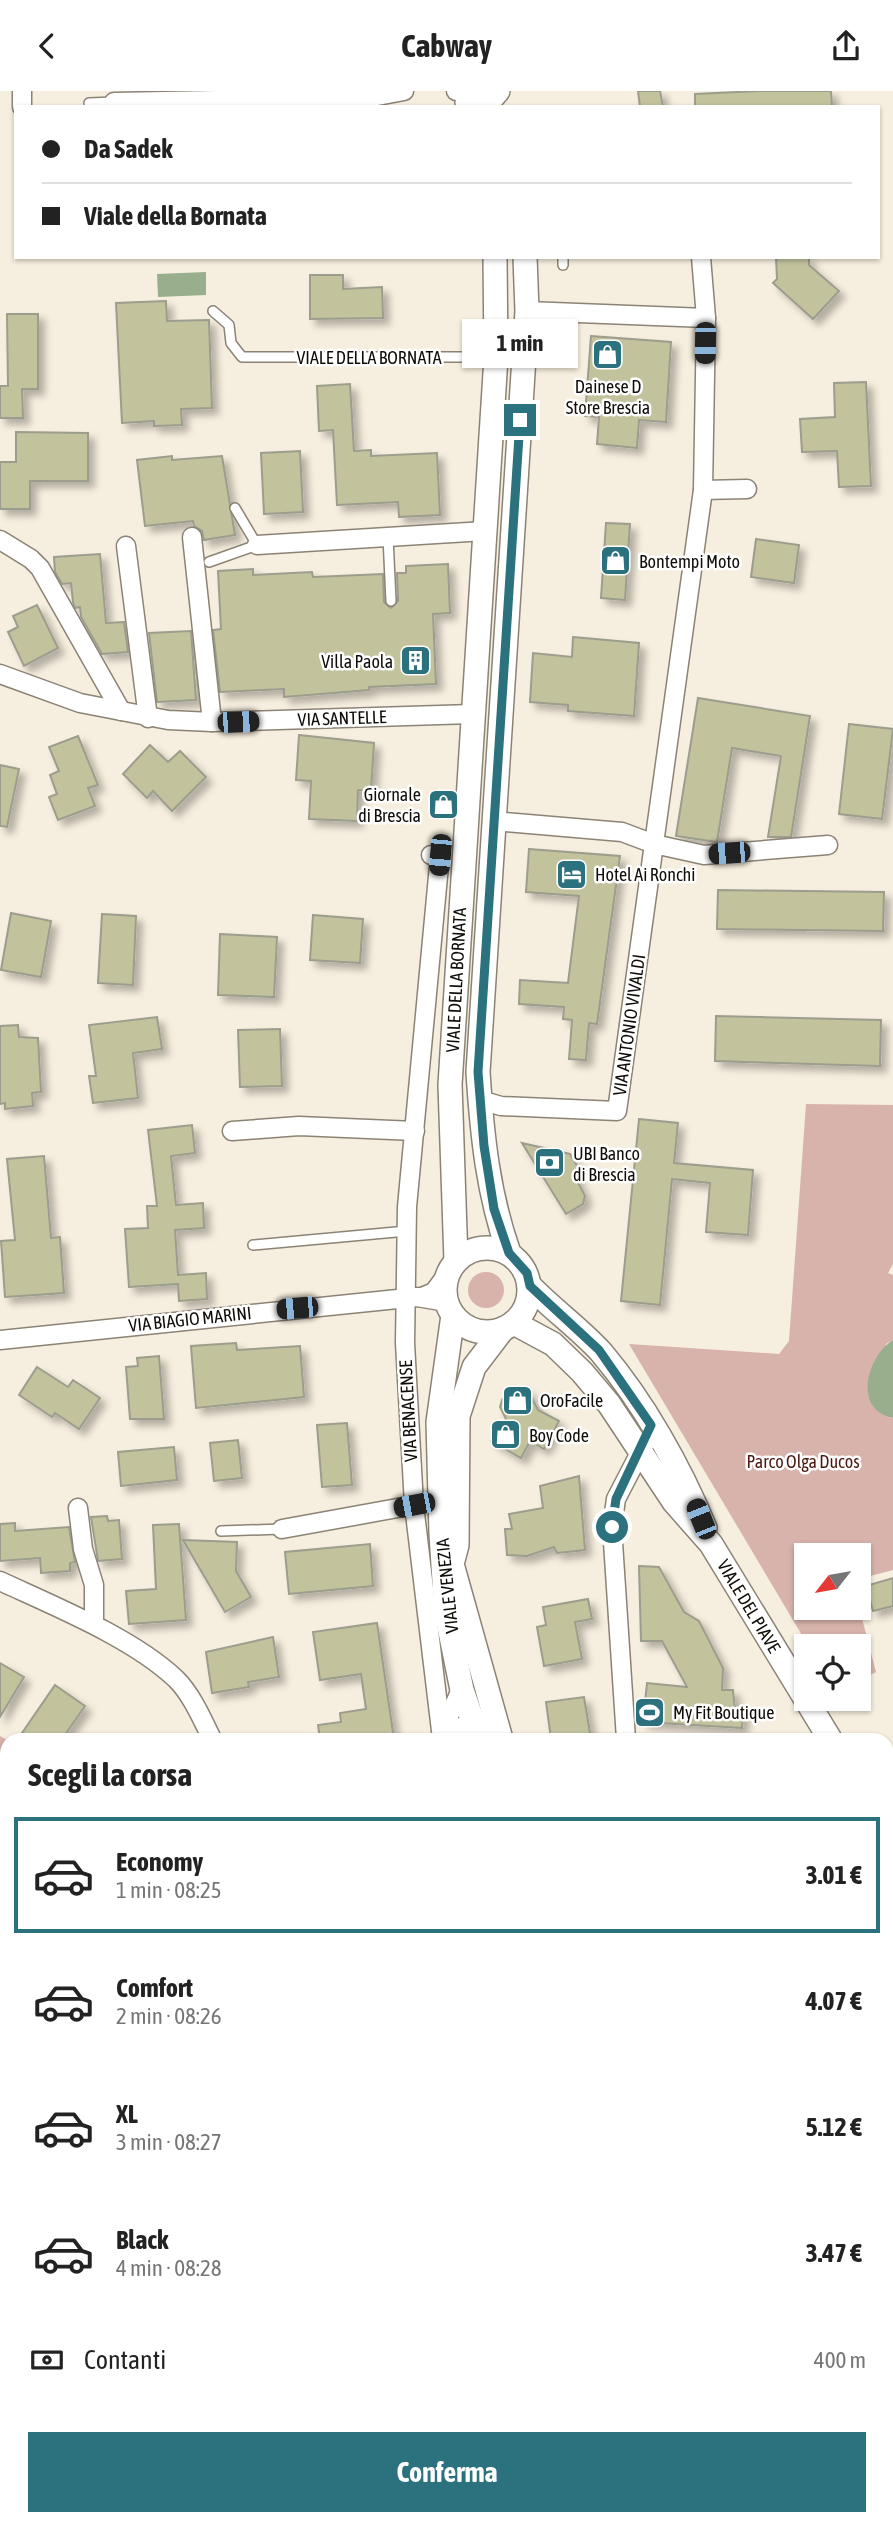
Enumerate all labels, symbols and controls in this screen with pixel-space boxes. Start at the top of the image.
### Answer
icon: back [28,27,66,65]
text: Cabway [401,27,492,64]
icon: share [827,27,865,65]
text: Da Sadek [84,134,173,164]
text: Viale della Bornata [84,201,267,231]
callout: 1 min [462,319,578,367]
car [695,322,716,364]
text: 1 min [497,330,543,356]
shop icon: Dainese D Store Brescia [591,338,625,372]
street label: VIALE DELLA BORNATA [296,347,442,368]
place label: Dainese D Store Brescia [566,376,650,418]
route end [504,404,536,436]
shop icon: Bontempi Moto [599,544,633,578]
place label: Bontempi Moto [639,551,740,572]
building icon: Villa Paola [399,644,433,678]
place label: Villa Paola [321,651,393,672]
street label: VIA SANTELLE [297,706,387,730]
car [217,711,260,733]
place label: Giornale di Brescia [358,784,421,826]
shop icon: Giornale di Brescia [427,787,461,821]
car [428,833,453,877]
car [708,841,751,865]
hotel icon: Hotel Ai Ronchi [555,857,589,891]
place label: Hotel Ai Ronchi [595,864,695,885]
street label: VIALE DELLA BORNATA [442,907,470,1053]
street label: VIA ANTONIO VIVALDI [609,953,649,1097]
place label: UBI Banco di Brescia [573,1143,640,1185]
bank icon: UBI Banco di Brescia [533,1146,567,1180]
car [276,1296,319,1320]
street label: VIA BIAGIO MARINI [128,1302,252,1336]
street label: VIA BENACENSE [395,1359,421,1462]
shop icon: OroFacile [500,1383,534,1417]
place label: OroFacile [540,1390,603,1411]
shop icon: Boy Code [489,1418,523,1452]
place label: Boy Code [529,1425,589,1446]
park label: Parco Olga Ducos [746,1451,860,1472]
car [392,1491,437,1519]
car [684,1496,719,1542]
route start [596,1511,628,1543]
street label: VIALE VENEZIA [432,1537,462,1635]
north arrow [794,1543,872,1621]
map controls [794,1543,871,1711]
street label: VIALE DEL PIAVE [713,1556,785,1657]
button: locate [794,1634,871,1711]
sports icon: My Fit Boutique [633,1695,667,1729]
place label: My Fit Boutique [673,1702,774,1723]
text: Scegli la corsa [28,1756,192,1793]
icon: car [32,1844,95,1907]
text: Economy [116,1847,203,1877]
text: 3.01 € [805,1860,862,1890]
text: 1 min · 08:25 [116,1877,222,1903]
icon: car [32,1970,95,2033]
text: Comfort [116,1973,193,2003]
text: 4.07 € [805,1986,862,2016]
text: 2 min · 08:26 [116,2003,222,2029]
icon: car [32,2096,95,2159]
text: XL [116,2099,138,2129]
text: 5.12 € [805,2112,862,2142]
text: 3 min · 08:27 [116,2129,222,2155]
icon: car [32,2222,95,2285]
text: Black [116,2225,168,2255]
text: 3.47 € [805,2238,862,2268]
text: 4 min · 08:28 [116,2255,222,2281]
icon: cash [28,2341,66,2379]
text: Contanti [84,2345,166,2375]
text: 400 m [814,2347,866,2373]
button: Conferma [28,2432,866,2512]

